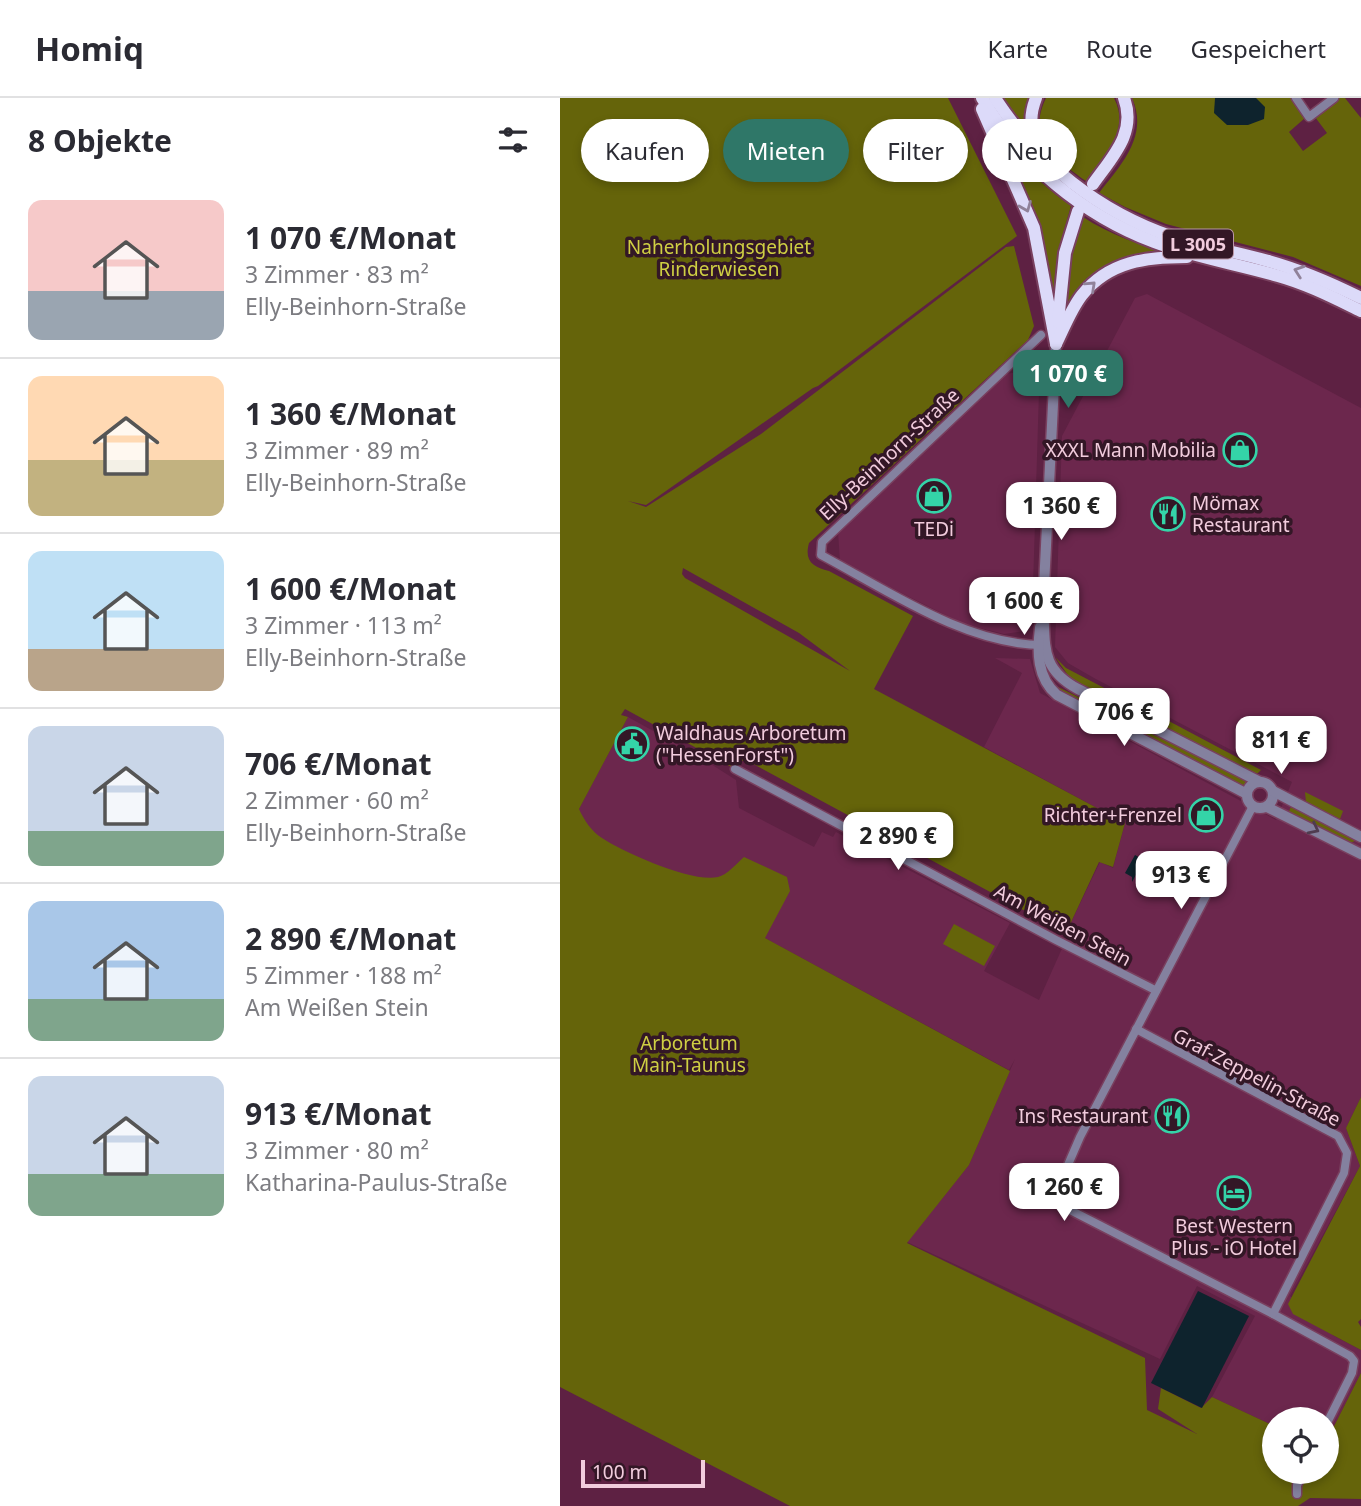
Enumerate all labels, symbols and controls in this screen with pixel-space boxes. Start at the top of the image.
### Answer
text: Homiq [35,26,144,71]
text: Karte [988,32,1048,65]
text: Route [1086,32,1153,65]
text: Gespeichert [1191,32,1326,65]
chip: Kaufen [581,119,709,182]
chip: Mieten [723,119,849,182]
chip: Filter [863,119,968,182]
chip: Neu [982,119,1077,182]
text: 8 Objekte [28,120,172,161]
icon: filters [494,121,532,159]
one-way arrow [1017,201,1031,213]
text: 1 070 €/Monat [245,217,456,258]
icon: home [84,228,168,312]
road number: L 3005 [1163,230,1233,258]
park label: Naherholungsgebiet Rinderwiesen [627,234,811,282]
text: 3 Zimmer · 83 m² [245,258,429,290]
one-way arrow [1293,265,1305,279]
one-way arrow [1083,282,1096,294]
text: Elly-Beinhorn-Straße [245,290,466,322]
pin: 1 070 € [1003,350,1133,410]
text: 1 070 € [1029,357,1107,389]
street label: Elly-Beinhorn-Straße [813,382,965,526]
text: 1 360 €/Monat [245,393,456,434]
icon: home [84,404,168,488]
shop icon: XXXL Mann Mobilia [1221,431,1259,469]
text: 3 Zimmer · 89 m² [245,434,429,466]
place label: XXXL Mann Mobilia [1046,437,1216,463]
text: Elly-Beinhorn-Straße [245,466,466,498]
shop icon: TEDi [915,477,953,515]
pin: 1 360 € [996,482,1126,542]
text: 1 360 € [1022,489,1100,521]
place label: Mömax Restaurant [1192,490,1290,538]
restaurant icon: Mömax Restaurant [1149,495,1187,533]
place label: TEDi [914,516,954,542]
text: 1 600 €/Monat [245,568,456,609]
pin: 1 600 € [959,578,1089,637]
icon: home [84,579,168,663]
text: 1 600 € [985,584,1063,616]
text: 3 Zimmer · 113 m² [245,609,442,641]
text: Elly-Beinhorn-Straße [245,641,466,673]
pin: 706 € [1075,688,1173,748]
text: 706 € [1095,695,1153,727]
pin: 811 € [1232,716,1330,776]
place label: Waldhaus Arboretum ("HessenForst") [656,720,846,768]
text: 811 € [1252,723,1310,755]
public building icon: Waldhaus Arboretum ("HessenForst") [613,725,651,763]
text: 706 €/Monat [245,743,431,784]
icon: home [84,754,168,838]
text: 2 Zimmer · 60 m² [245,784,429,816]
shop icon: Richter+Frenzel [1187,796,1225,834]
place label: Richter+Frenzel [1044,802,1182,828]
pin: 2 890 € [833,812,963,872]
text: Elly-Beinhorn-Straße [245,816,466,848]
text: 2 890 € [859,819,937,851]
one-way arrow [1307,821,1320,835]
pin: 913 € [1132,852,1230,911]
text: 913 € [1152,858,1210,890]
street label: Am Weißen Stein [990,878,1136,972]
text: 2 890 €/Monat [245,918,456,959]
icon: home [84,929,168,1013]
text: 5 Zimmer · 188 m² [245,959,442,991]
text: Am Weißen Stein [245,991,429,1023]
street label: Graf-Zeppelin-Straße [1169,1022,1345,1132]
park label: Arboretum Main-Taunus [632,1030,746,1078]
text: 913 €/Monat [245,1093,431,1134]
restaurant icon: Ins Restaurant [1153,1097,1191,1135]
place label: Ins Restaurant [1018,1103,1148,1129]
icon: home [84,1104,168,1188]
text: 3 Zimmer · 80 m² [245,1134,429,1166]
pin: 1 260 € [999,1164,1129,1223]
text: Katharina-Paulus-Straße [245,1166,507,1198]
text: 1 260 € [1025,1170,1103,1202]
hotel icon: Best Western Plus - iO Hotel [1215,1174,1253,1212]
place label: Best Western Plus - iO Hotel [1171,1213,1297,1261]
map controls [1262,1407,1339,1484]
button: locate [1262,1407,1339,1484]
scale bar [581,1457,705,1489]
text: 100 m [592,1459,647,1485]

